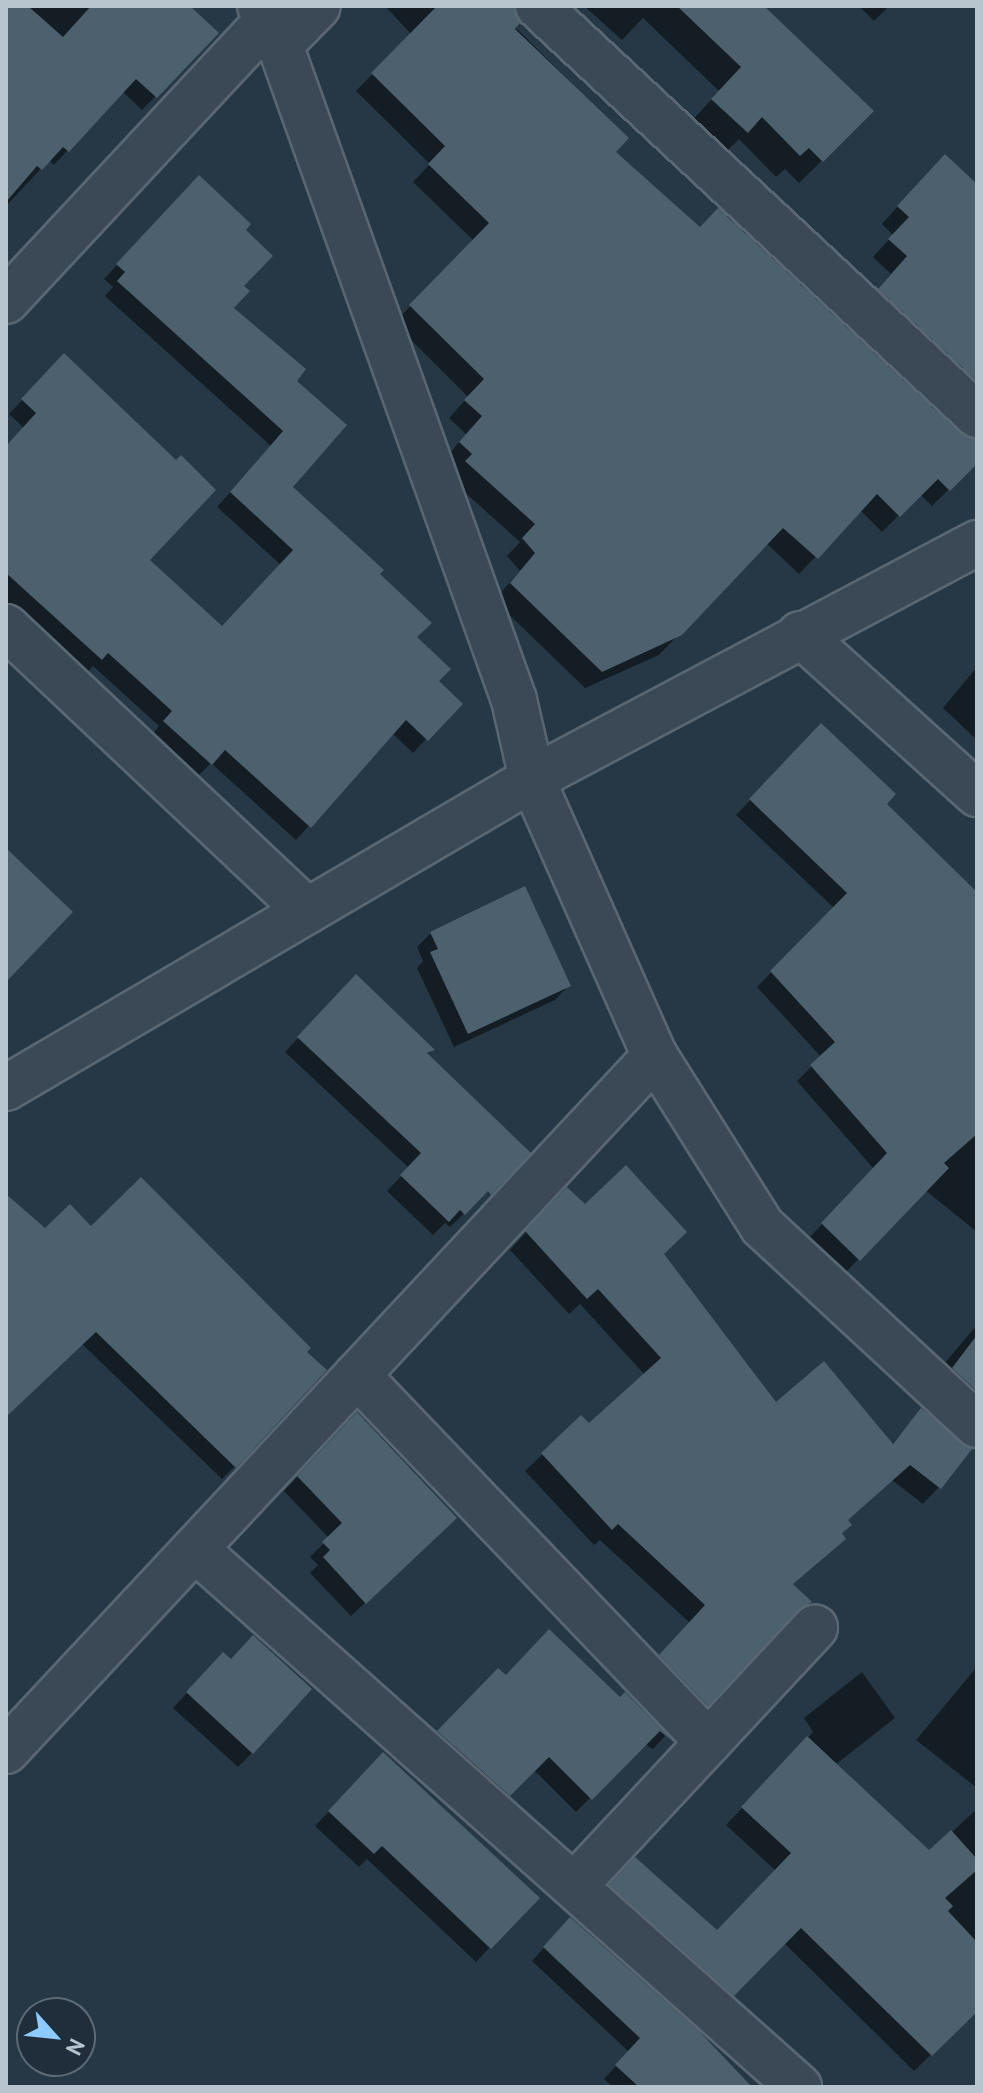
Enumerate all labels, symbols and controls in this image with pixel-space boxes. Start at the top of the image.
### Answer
north arrow [16,1997,96,2077]
text: N [60,2034,91,2060]

